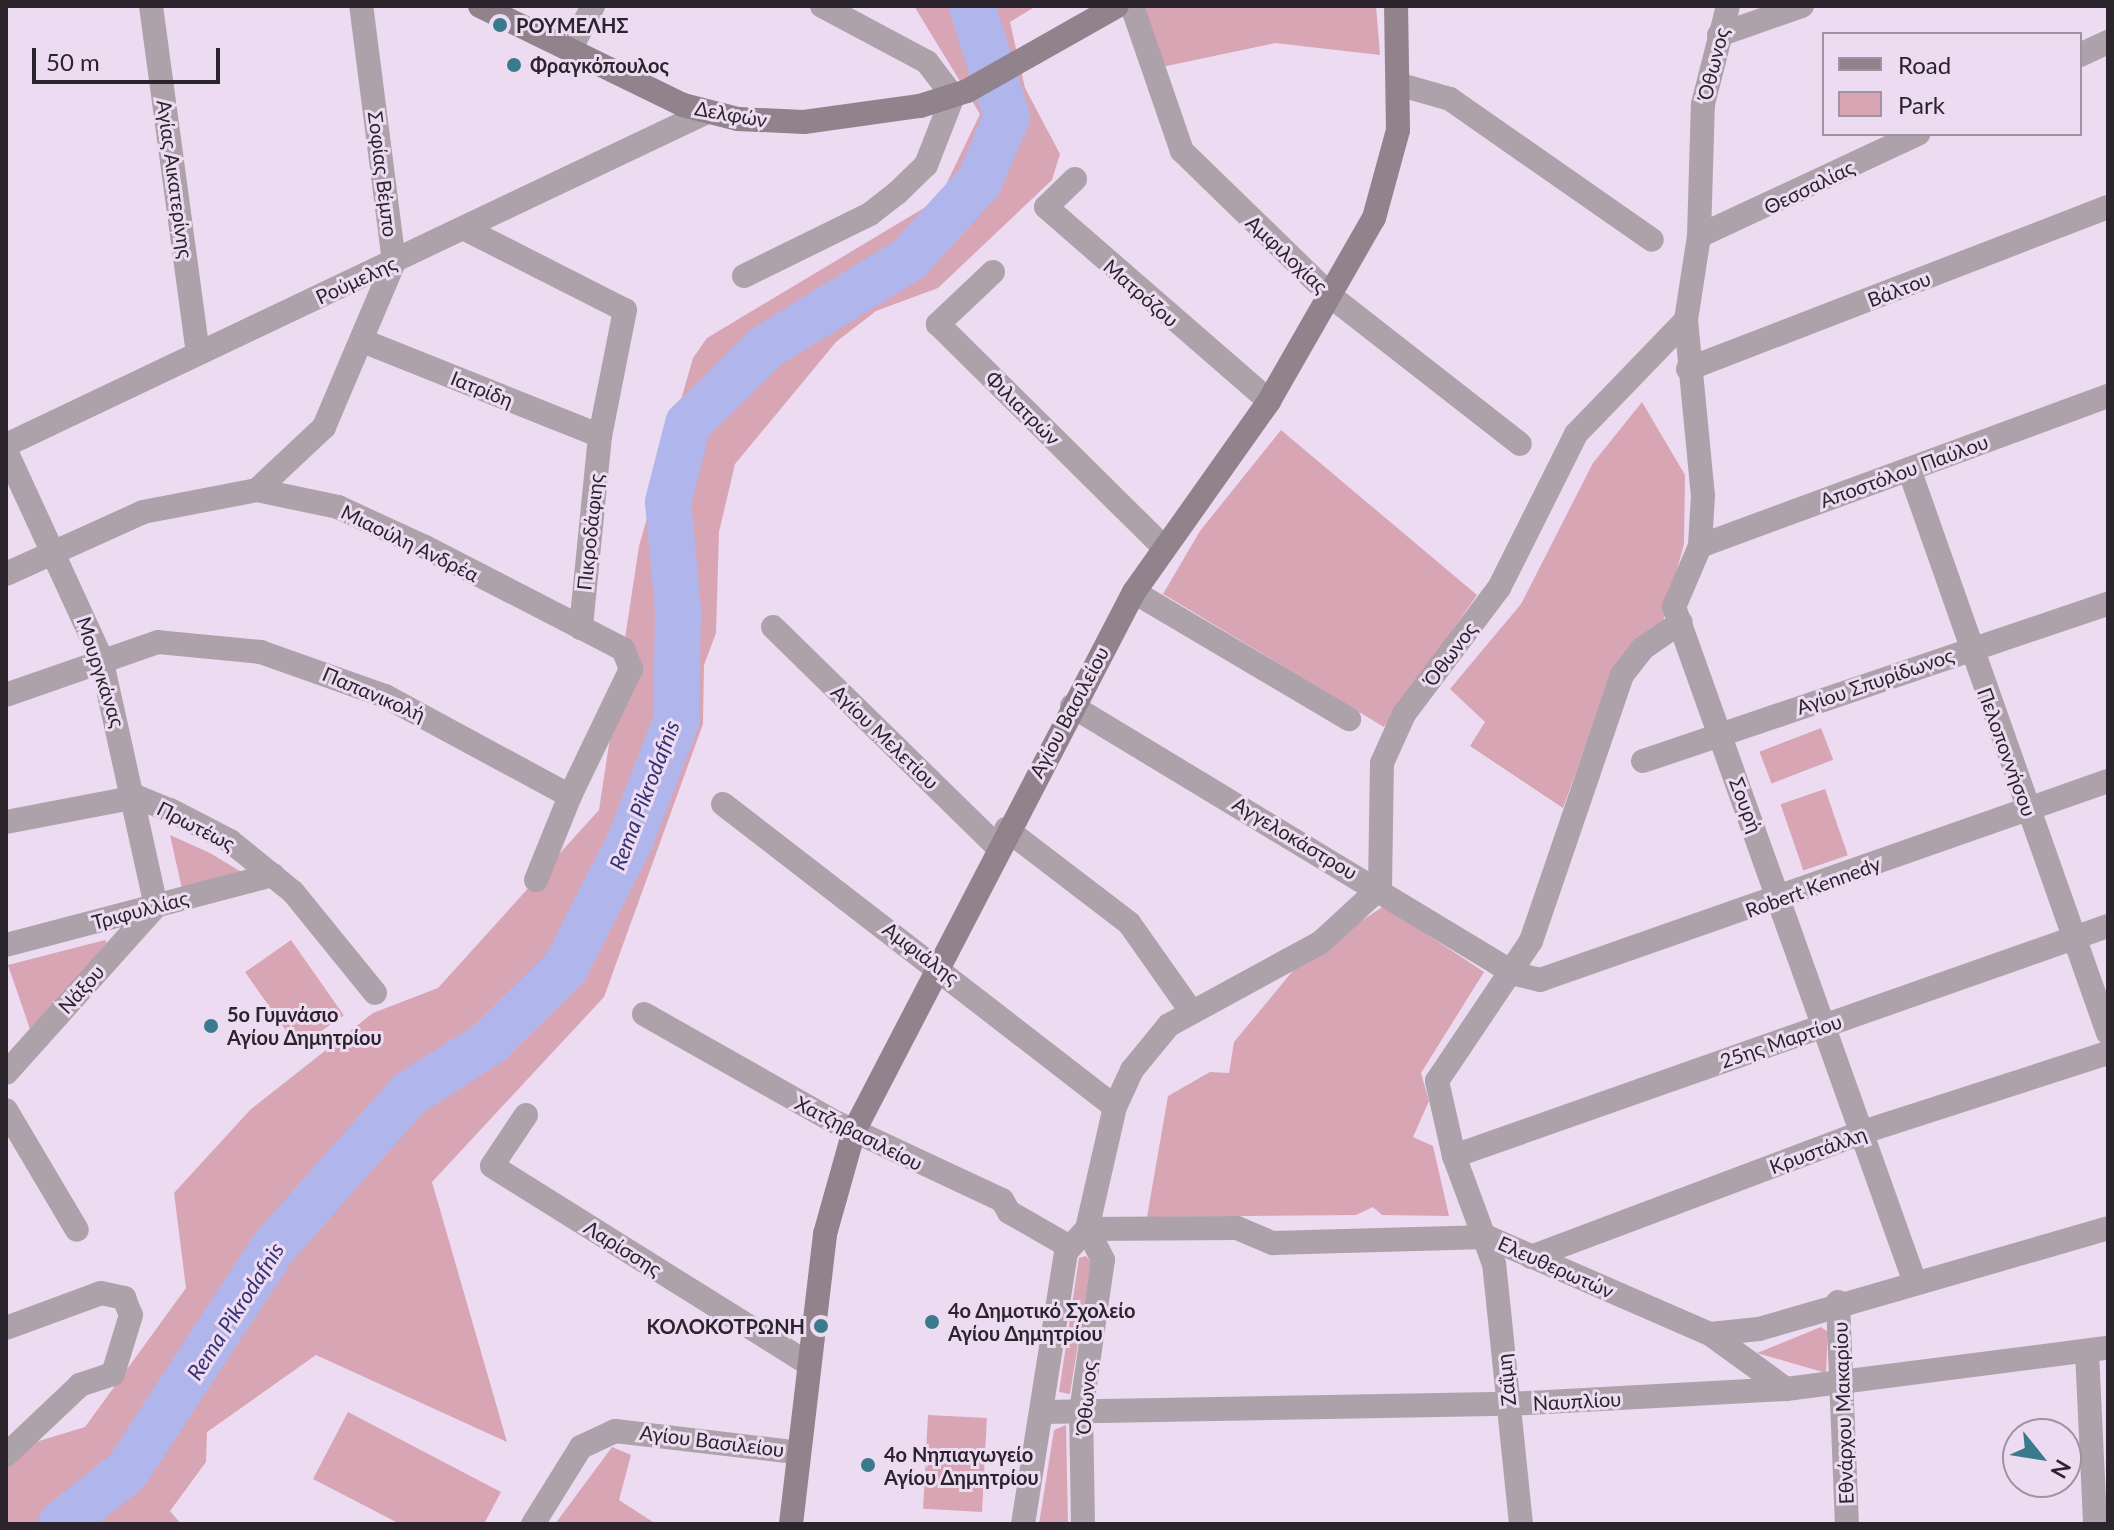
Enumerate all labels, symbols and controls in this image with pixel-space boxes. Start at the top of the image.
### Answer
place label: ΡΟΥΜΕΛΗΣ [516,13,629,37]
marker: ΡΟΥΜΕΛΗΣ [491,16,509,34]
street label: Όθωνος [1692,25,1734,103]
scale bar [36,32,224,82]
legend [1822,32,2082,136]
text: 50 m [46,47,100,76]
text: Road [1898,50,1951,79]
place label: Φραγκόπουλος [530,53,669,77]
marker: Φραγκόπουλος [505,56,523,74]
text: Park [1898,90,1945,119]
street label: Δελφών [693,96,769,132]
street label: Αγίας Αικατερίνης [152,98,198,260]
street label: Σοφίας Βέμπο [363,110,403,238]
street label: Θεσσαλίας [1760,155,1858,219]
street label: Αμφιλοχίας [1241,210,1333,298]
street label: Ρούμελης [312,251,400,309]
street label: Ματρόζου [1099,254,1183,332]
street label: Βάλτου [1864,266,1934,312]
street label: Ιατρίδη [447,366,517,412]
street label: Φιλιατρών [981,366,1065,450]
street label: Αποστόλου Παύλου [1817,429,1991,513]
street label: Πικροδάφιης [572,473,608,591]
street label: Μιαούλη Ανδρέα [337,499,483,587]
street label: Μουργκάνας [72,614,130,730]
street label: Όθωνος [1418,617,1482,691]
street label: Αγίου Βασιλείου [1024,642,1114,782]
street label: Αγίου Σπυρίδωνος [1793,643,1957,719]
street label: Παπανικολή [319,662,429,726]
street label: Αγίου Μελετίου [826,680,944,794]
street label: Πελοποννήσου [1973,684,2041,820]
water label: Rema Pikrodafnis [603,716,685,874]
street label: Σουρή [1725,774,1767,836]
street label: Αγγελοκάστρου [1228,791,1362,885]
street label: Πρωτέως [153,796,239,856]
street label: Robert Kennedy [1742,851,1884,923]
street label: Τριφυλλίας [89,886,191,934]
street label: Αμφιάλης [878,917,964,989]
street label: Νάξου [53,960,109,1018]
place label: 5ο Γυμνάσιο Αγίου Δημητρίου [227,1002,382,1049]
street label: 25ης Μαρτίου [1717,1009,1845,1073]
marker: 5ο Γυμνάσιο Αγίου Δημητρίου [202,1017,220,1035]
street label: Χατζηβασιλείου [791,1091,927,1175]
street label: Κρυστάλλη [1766,1121,1870,1179]
street label: Λαρίσσης [580,1215,666,1281]
street label: Ελευθερωτών [1494,1231,1618,1303]
water label: Rema Pikrodafnis [181,1237,289,1385]
place label: 4ο Δημοτικό Σχολείο Αγίου Δημητρίου [948,1298,1136,1345]
marker: 4ο Δημοτικό Σχολείο Αγίου Δημητρίου [923,1313,941,1331]
place label: ΚΟΛΟΚΟΤΡΏΝΗ [647,1314,805,1338]
marker: ΚΟΛΟΚΟΤΡΏΝΗ [812,1317,830,1335]
street label: Εθνάρχου Μακαρίου [1828,1321,1858,1505]
street label: Ζαΐμη [1491,1353,1521,1407]
street label: Όθωνος [1071,1360,1101,1436]
street label: Ναυπλίου [1532,1387,1622,1415]
north arrow [2002,1418,2082,1498]
street label: Αγίου Βασιλείου [638,1420,786,1462]
place label: 4ο Νηπιαγωγείο Αγίου Δημητρίου [884,1442,1039,1489]
text: N [2046,1455,2077,1483]
marker: 4ο Νηπιαγωγείο Αγίου Δημητρίου [859,1456,877,1474]

